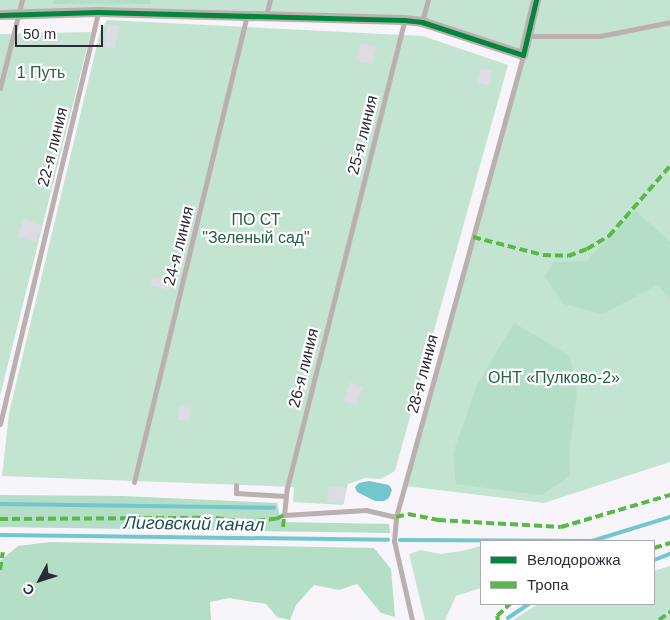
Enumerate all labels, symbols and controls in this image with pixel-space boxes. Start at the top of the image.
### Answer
scale bar [18,15,105,47]
text: 50 m [23,25,56,42]
park label: 1 Путь [17,63,65,83]
street label: 25-я линия [344,93,382,177]
street label: 22-я линия [34,105,72,189]
street label: 24-я линия [160,204,198,288]
park label: ПО СТ "Зеленый сад" [202,210,310,248]
street label: 26-я линия [285,326,323,410]
street label: 28-я линия [403,332,443,416]
park label: ОНТ «Пулково-2» [488,368,620,388]
water label: Лиговский канал [123,512,265,536]
legend [480,540,655,605]
text: Велодорожка [527,551,621,568]
north arrow [15,555,65,605]
text: Тропа [527,576,568,593]
text: С [19,581,38,599]

